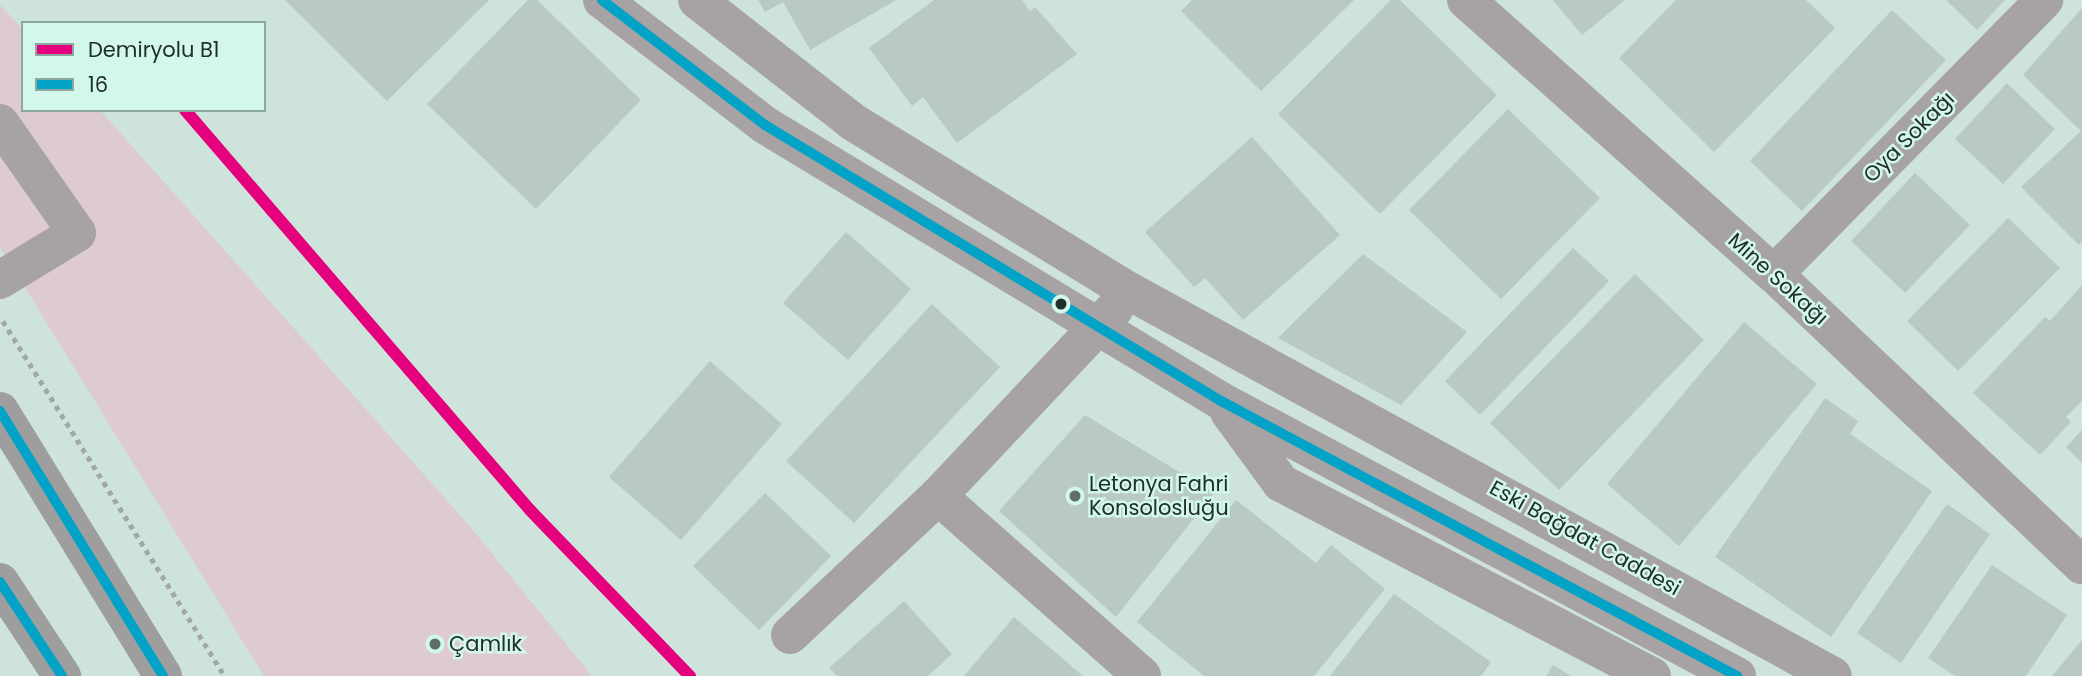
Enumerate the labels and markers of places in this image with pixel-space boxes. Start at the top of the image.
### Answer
unlabelled marker [1054,297,1068,311]
place label: Letonya Fahri Konsolosluğu [1089,471,1229,521]
marker: Letonya Fahri Konsolosluğu [1067,488,1083,504]
place label: Çamlık [449,631,522,657]
marker: Çamlık [427,636,443,652]

